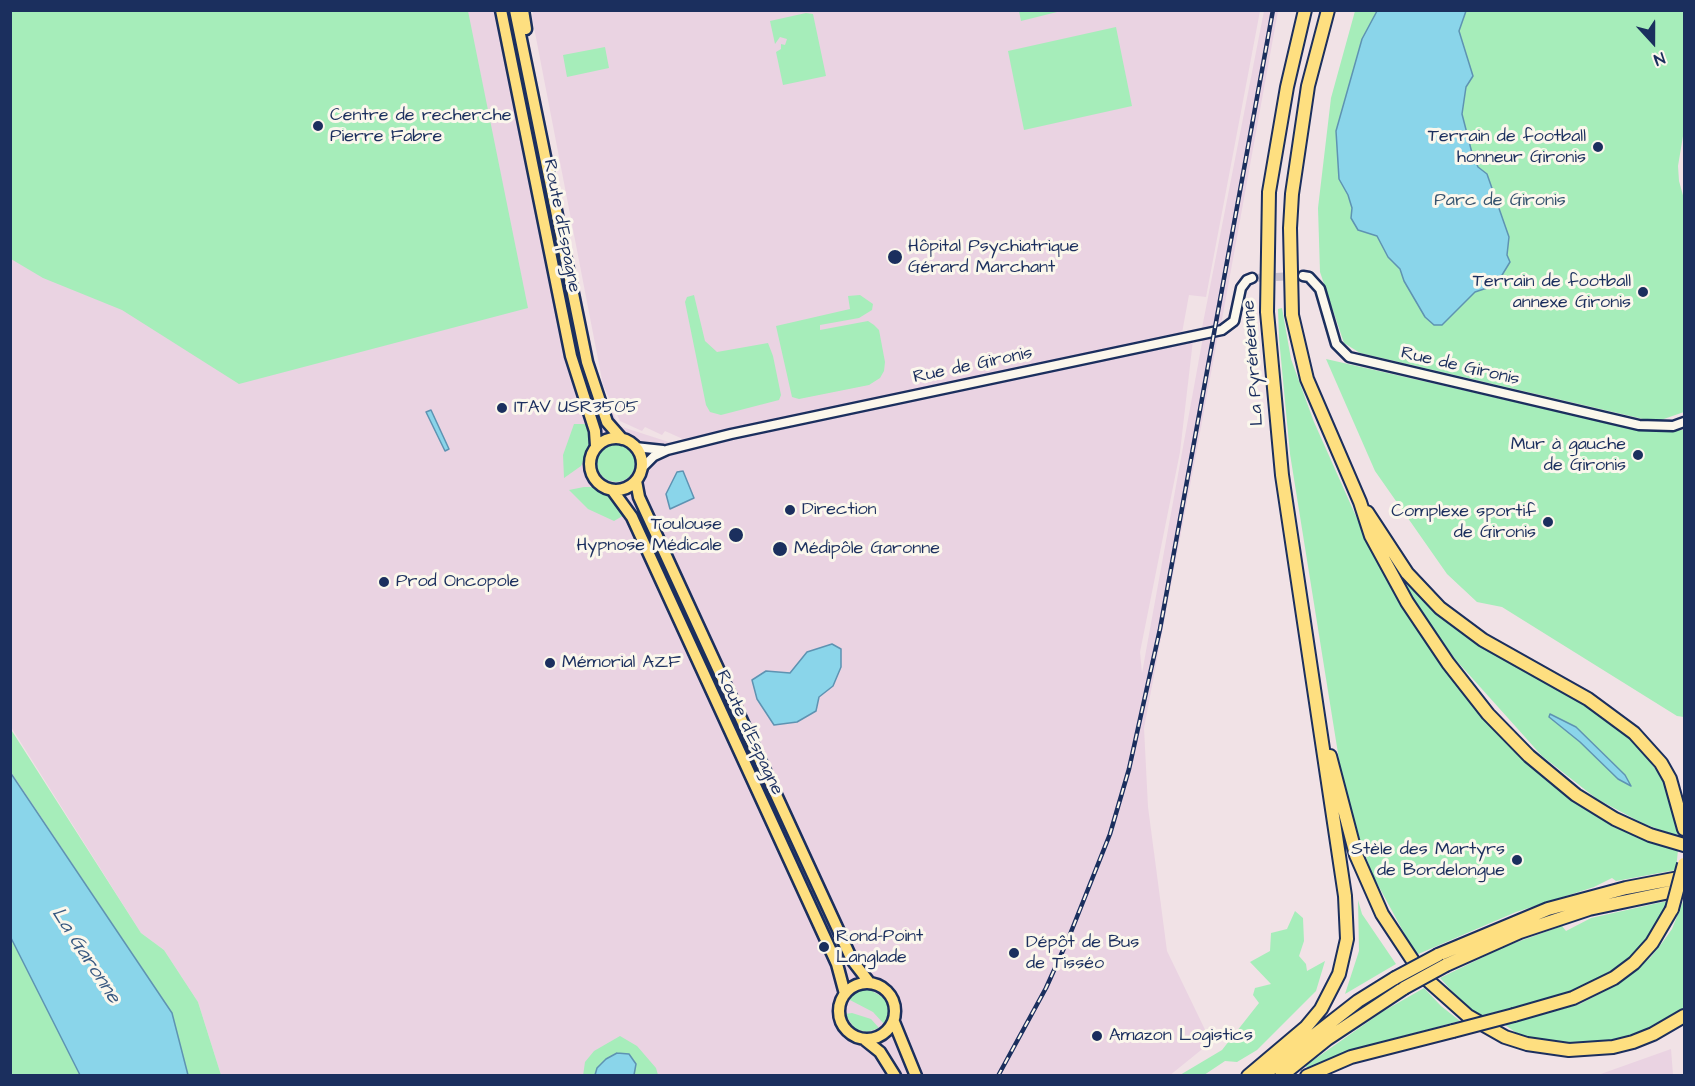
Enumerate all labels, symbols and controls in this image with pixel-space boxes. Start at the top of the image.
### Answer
north arrow [1623,12,1683,72]
text: N [1651,47,1668,71]
place label: Centre de recherche Pierre Fabre [330,105,511,148]
marker: Centre de recherche Pierre Fabre [311,119,325,133]
place label: Terrain de football honneur Gironis [1428,126,1586,168]
marker: Terrain de football honneur Gironis [1591,140,1605,154]
street label: Route d'Espagne [537,158,585,294]
park label: Parc de Gironis [1434,190,1566,212]
place label: Hôpital Psychiatrique Gérard Marchant [908,236,1079,278]
marker: Hôpital Psychiatrique Gérard Marchant [886,248,904,266]
place label: Terrain de football annexe Gironis [1473,271,1631,314]
marker: Terrain de football annexe Gironis [1636,285,1650,299]
street label: La Pyrénéenne [1239,299,1269,427]
street label: Rue de Gironis [912,343,1034,389]
street label: Rue de Gironis [1399,343,1521,391]
place label: ITAV USR3505 [514,397,638,419]
marker: ITAV USR3505 [495,401,509,415]
place label: Mur à gauche de Gironis [1511,434,1626,476]
marker: Mur à gauche de Gironis [1631,448,1645,462]
place label: Direction [802,499,877,521]
place label: Complexe sportif de Gironis [1391,501,1536,544]
marker: Direction [783,503,797,517]
place label: Toulouse Hypnose Médicale [576,514,722,556]
marker: Complexe sportif de Gironis [1541,515,1555,529]
marker: Toulouse Hypnose Médicale [727,526,745,544]
place label: Médipôle Garonne [794,538,940,560]
marker: Médipôle Garonne [771,540,789,558]
place label: Prod Oncopole [396,571,519,593]
marker: Prod Oncopole [377,575,391,589]
place label: Mémorial AZF [562,652,681,674]
marker: Mémorial AZF [543,656,557,670]
street label: Route d'Espagne [711,667,787,799]
place label: Stèle des Martyrs de Bordelongue [1351,839,1505,882]
marker: Stèle des Martyrs de Bordelongue [1510,853,1524,867]
water label: La Garonne [45,904,125,1008]
place label: Rond-Point Langlade [836,926,923,968]
place label: Dépôt de Bus de Tisséo [1026,932,1139,974]
marker: Rond-Point Langlade [817,940,831,954]
marker: Dépôt de Bus de Tisséo [1007,946,1021,960]
place label: Amazon Logistics [1109,1025,1253,1047]
marker: Amazon Logistics [1090,1029,1104,1043]

